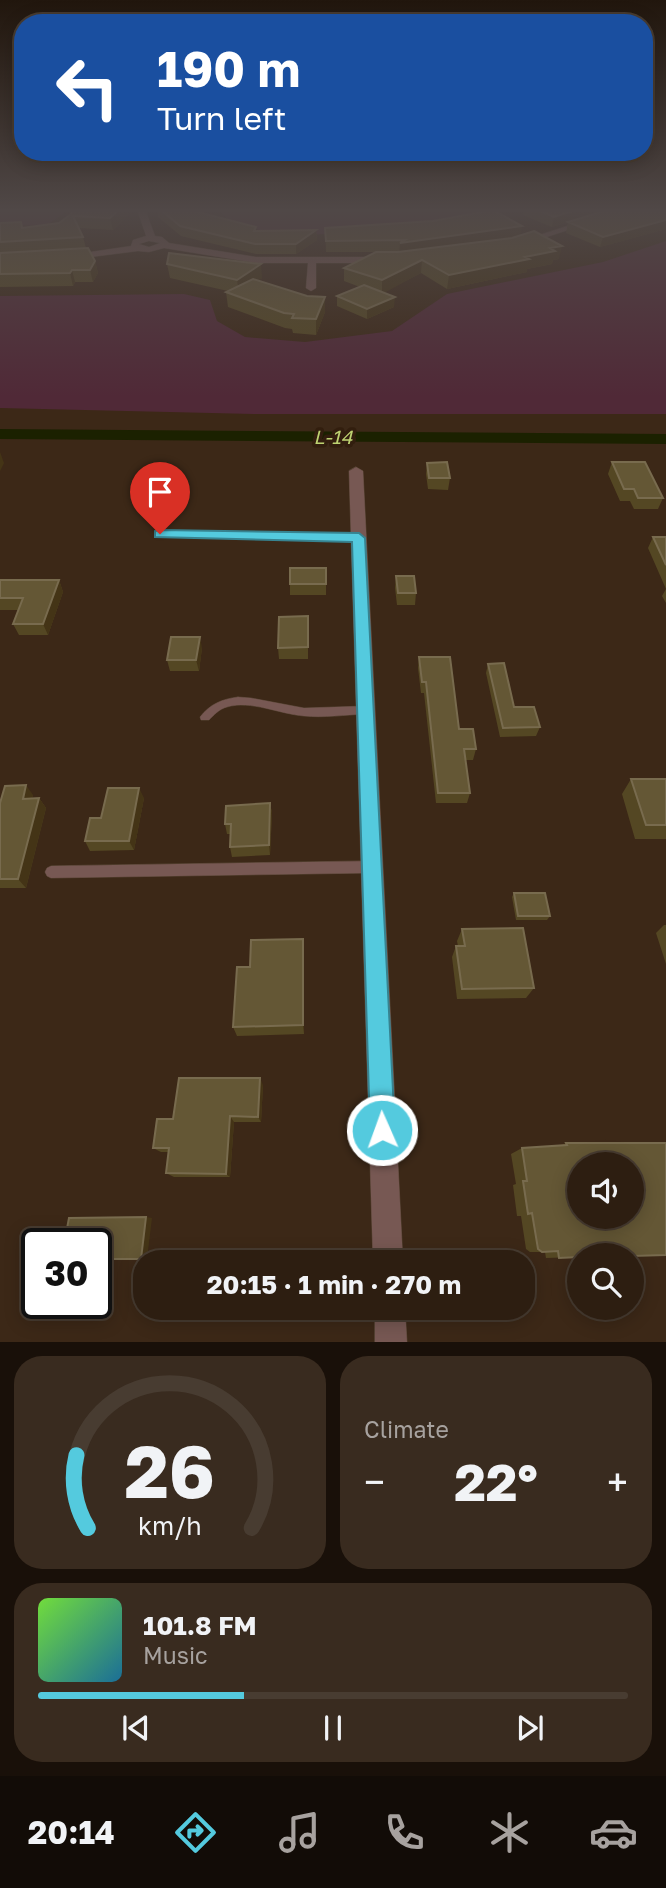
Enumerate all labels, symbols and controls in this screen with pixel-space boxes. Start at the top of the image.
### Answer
text: 190 m [157,39,300,98]
icon: left [42,42,133,133]
text: Turn left [157,99,286,137]
water label: L-14 [314,425,354,448]
pin [130,462,190,534]
icon: arrive [141,473,179,511]
position arrow [345,1093,419,1167]
map controls [567,1152,644,1320]
button: sound [567,1152,644,1229]
speed limit sign: 30 [21,1228,112,1319]
button: search [567,1243,644,1320]
text: 20:15 · 1 min · 270 m [207,1269,461,1300]
text: Climate [364,1415,449,1443]
text: 26 [125,1428,215,1515]
text: 22° [454,1450,538,1512]
text: − [364,1459,385,1504]
text: + [607,1459,628,1504]
text: km/h [138,1510,202,1541]
text: 101.8 FM [143,1610,257,1641]
text: Music [143,1641,208,1669]
icon: previous [117,1709,155,1747]
icon: pause [314,1709,352,1747]
icon: next [511,1709,549,1747]
icon: directions [171,1808,220,1857]
icon: music [275,1808,324,1857]
icon: phone [380,1808,429,1857]
icon: climate [485,1808,534,1857]
icon: car [589,1808,638,1857]
text: 20:14 [28,1813,115,1851]

